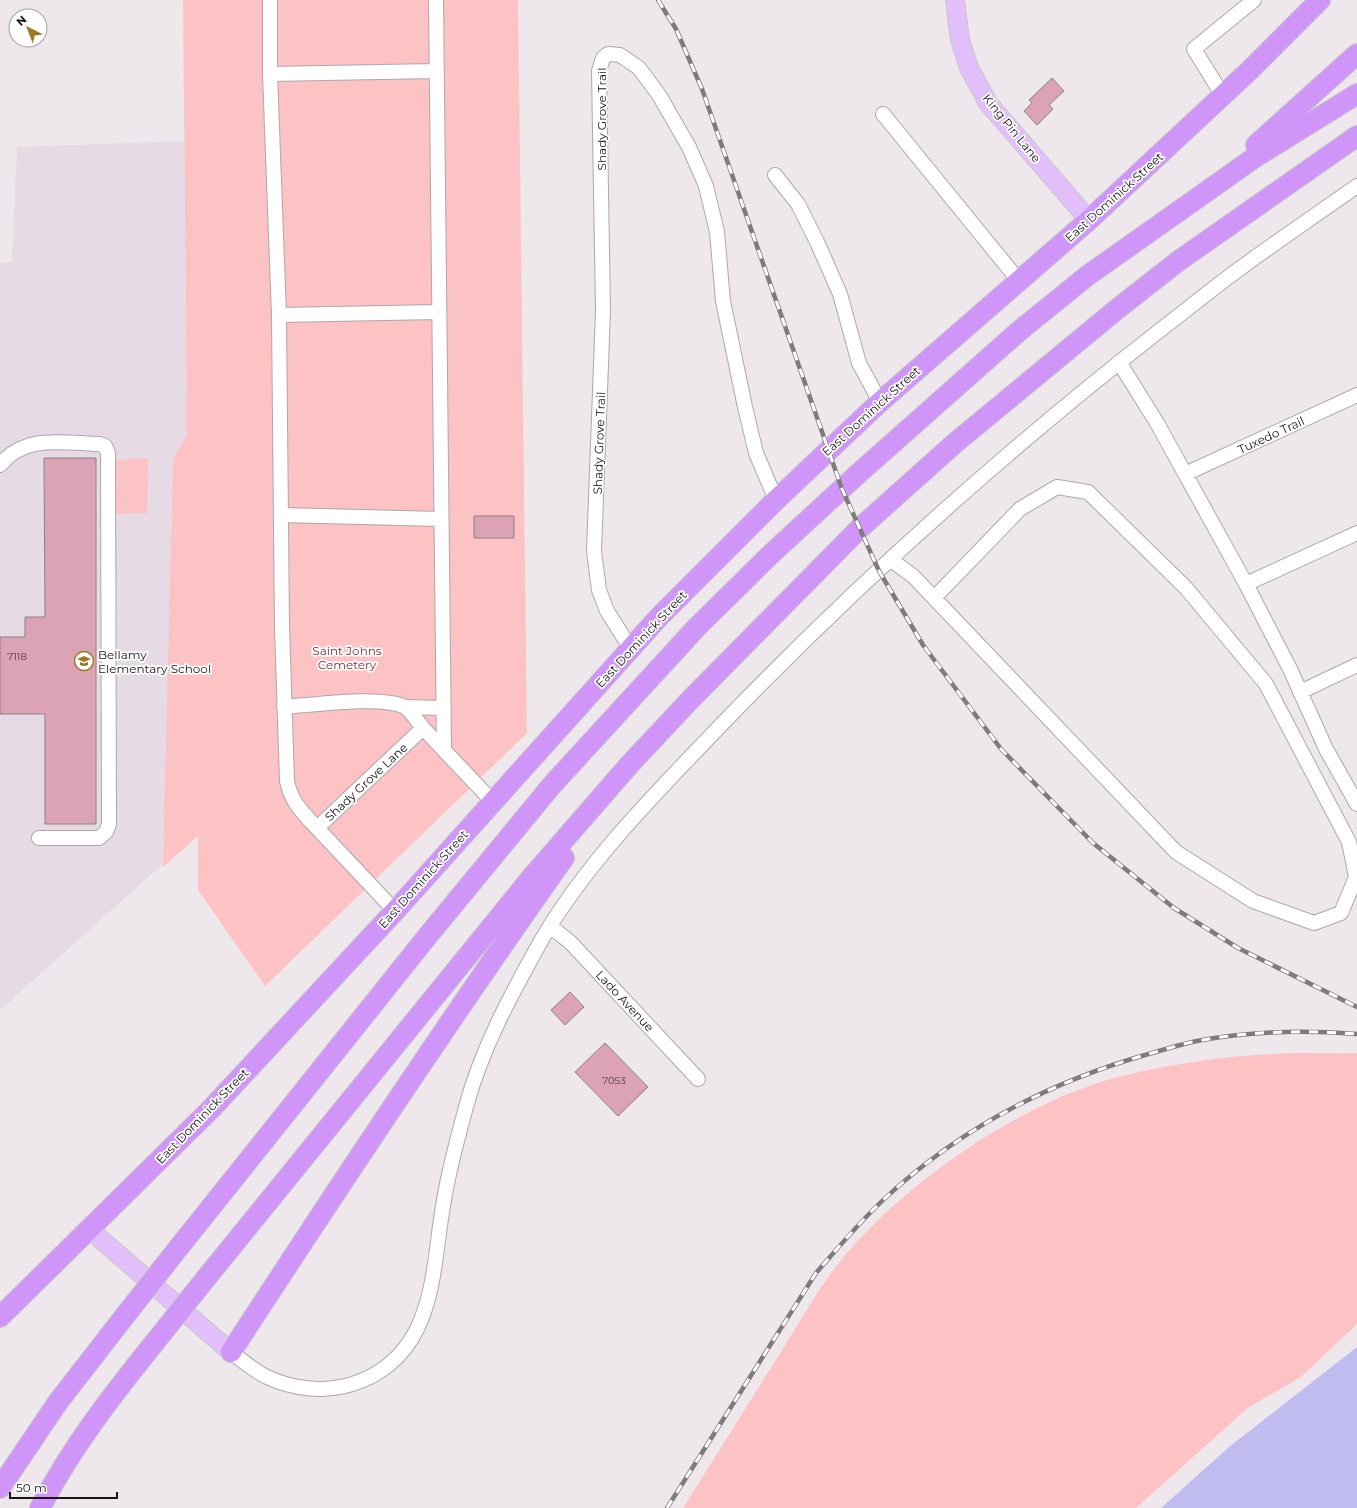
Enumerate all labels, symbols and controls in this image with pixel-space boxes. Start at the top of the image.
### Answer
north arrow [8,8,48,48]
text: N [13,12,29,29]
street label: Shady Grove Trail [594,68,609,170]
street label: King Pin Lane [980,91,1044,165]
street label: East Dominick Street [1062,149,1166,245]
street label: East Dominick Street [819,363,923,459]
street label: Shady Grove Trail [590,391,608,495]
street label: Tuxedo Trail [1235,413,1307,457]
street label: East Dominick Street [592,587,690,691]
park label: Saint Johns Cemetery [312,643,382,672]
place label: Bellamy Elementary School [98,647,211,676]
house number: 7118 [7,650,27,663]
school or university icon: Bellamy Elementary School [73,650,95,672]
street label: Shady Grove Lane [321,740,411,824]
street label: East Dominick Street [375,827,471,931]
street label: Lado Avenue [593,967,657,1035]
street label: East Dominick Street [153,1065,252,1167]
house number: 7053 [602,1074,626,1087]
scale bar [10,1474,117,1500]
text: 50 m [16,1480,47,1495]

